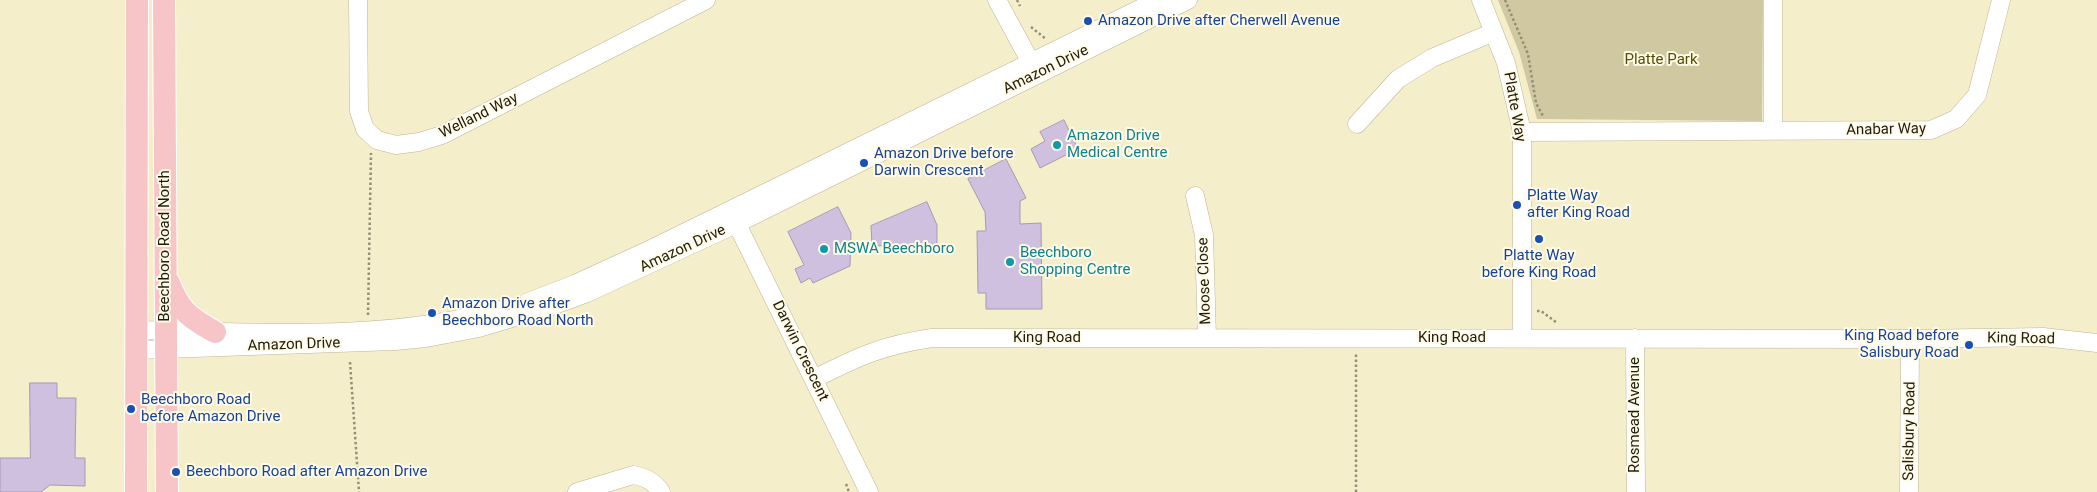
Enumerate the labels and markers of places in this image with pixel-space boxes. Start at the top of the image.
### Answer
place label: Amazon Drive after Cherwell Avenue [1098,12,1340,30]
marker: Amazon Drive after Cherwell Avenue [1082,15,1094,27]
place label: Amazon Drive Medical Centre [1067,127,1167,162]
marker: Amazon Drive Medical Centre [1051,139,1063,151]
place label: Amazon Drive before Darwin Crescent [874,145,1013,180]
marker: Amazon Drive before Darwin Crescent [858,157,870,169]
place label: Platte Way after King Road [1527,187,1630,222]
marker: Platte Way after King Road [1511,199,1523,211]
marker: Platte Way before King Road [1533,233,1545,245]
place label: MSWA Beechboro [834,240,954,258]
marker: MSWA Beechboro [818,243,830,255]
place label: Beechboro Shopping Centre [1020,244,1130,279]
place label: Platte Way before King Road [1482,247,1596,282]
marker: Beechboro Shopping Centre [1004,256,1016,268]
place label: Amazon Drive after Beechboro Road North [442,295,594,330]
marker: Amazon Drive after Beechboro Road North [426,307,438,319]
place label: King Road before Salisbury Road [1844,327,1959,362]
marker: King Road before Salisbury Road [1963,339,1975,351]
place label: Beechboro Road before Amazon Drive [141,391,280,426]
marker: Beechboro Road before Amazon Drive [125,403,137,415]
place label: Beechboro Road after Amazon Drive [186,463,427,481]
marker: Beechboro Road after Amazon Drive [170,466,182,478]

